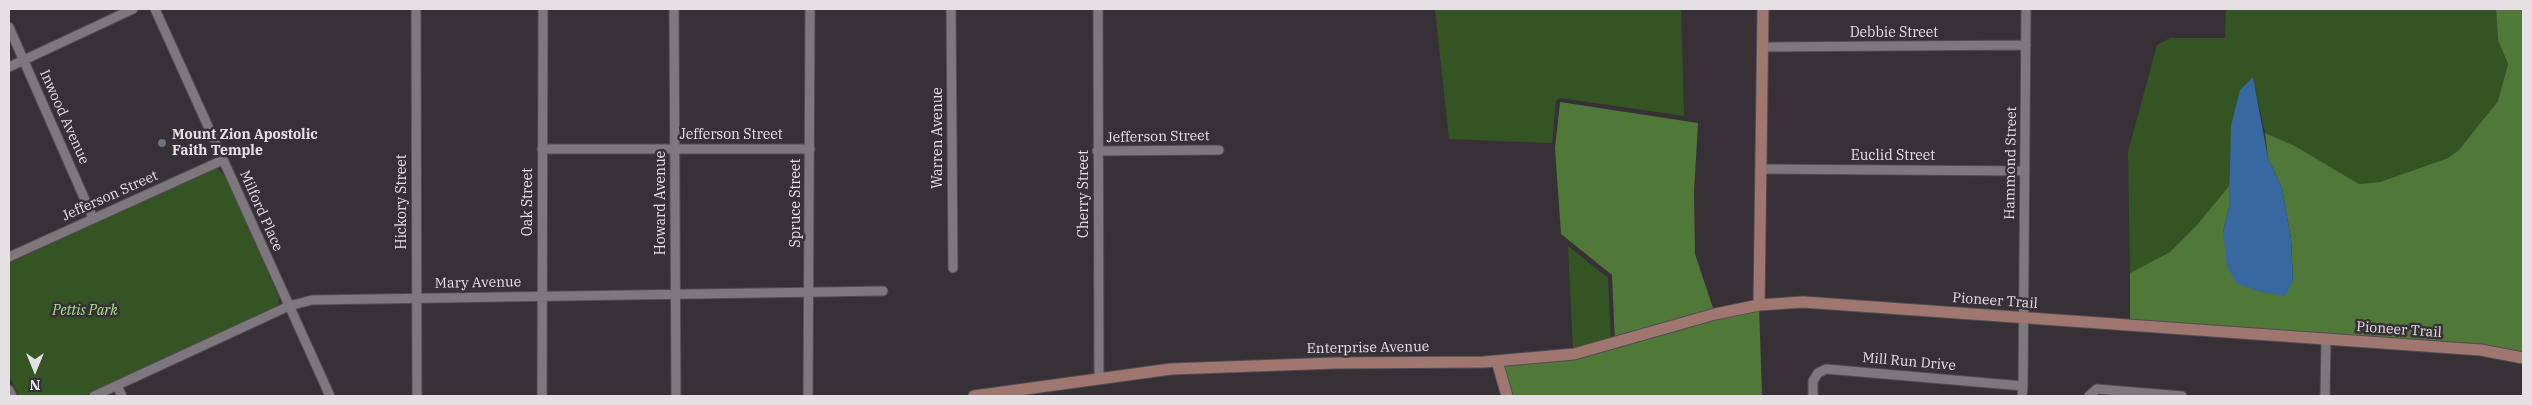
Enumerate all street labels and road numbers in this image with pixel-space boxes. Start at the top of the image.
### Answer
street label: Debbie Street [1850,25,1938,41]
street label: Inwood Avenue [36,67,92,167]
street label: Warren Avenue [930,87,946,189]
street label: Hammond Street [2002,106,2020,220]
street label: Jefferson Street [679,127,783,143]
street label: Jefferson Street [1106,128,1210,146]
street label: Euclid Street [1851,148,1935,164]
street label: Cherry Street [1076,150,1092,238]
street label: Howard Avenue [653,151,669,255]
street label: Hickory Street [394,154,410,250]
street label: Spruce Street [788,158,804,248]
street label: Jefferson Street [59,167,161,225]
street label: Milford Place [236,168,286,254]
street label: Oak Street [520,168,536,236]
street label: Mary Avenue [435,274,521,292]
street label: Pioneer Trail [1952,290,2038,312]
street label: Pioneer Trail [2356,319,2442,341]
street label: Enterprise Avenue [1307,339,1429,357]
street label: Mill Run Drive [1862,350,1956,374]

